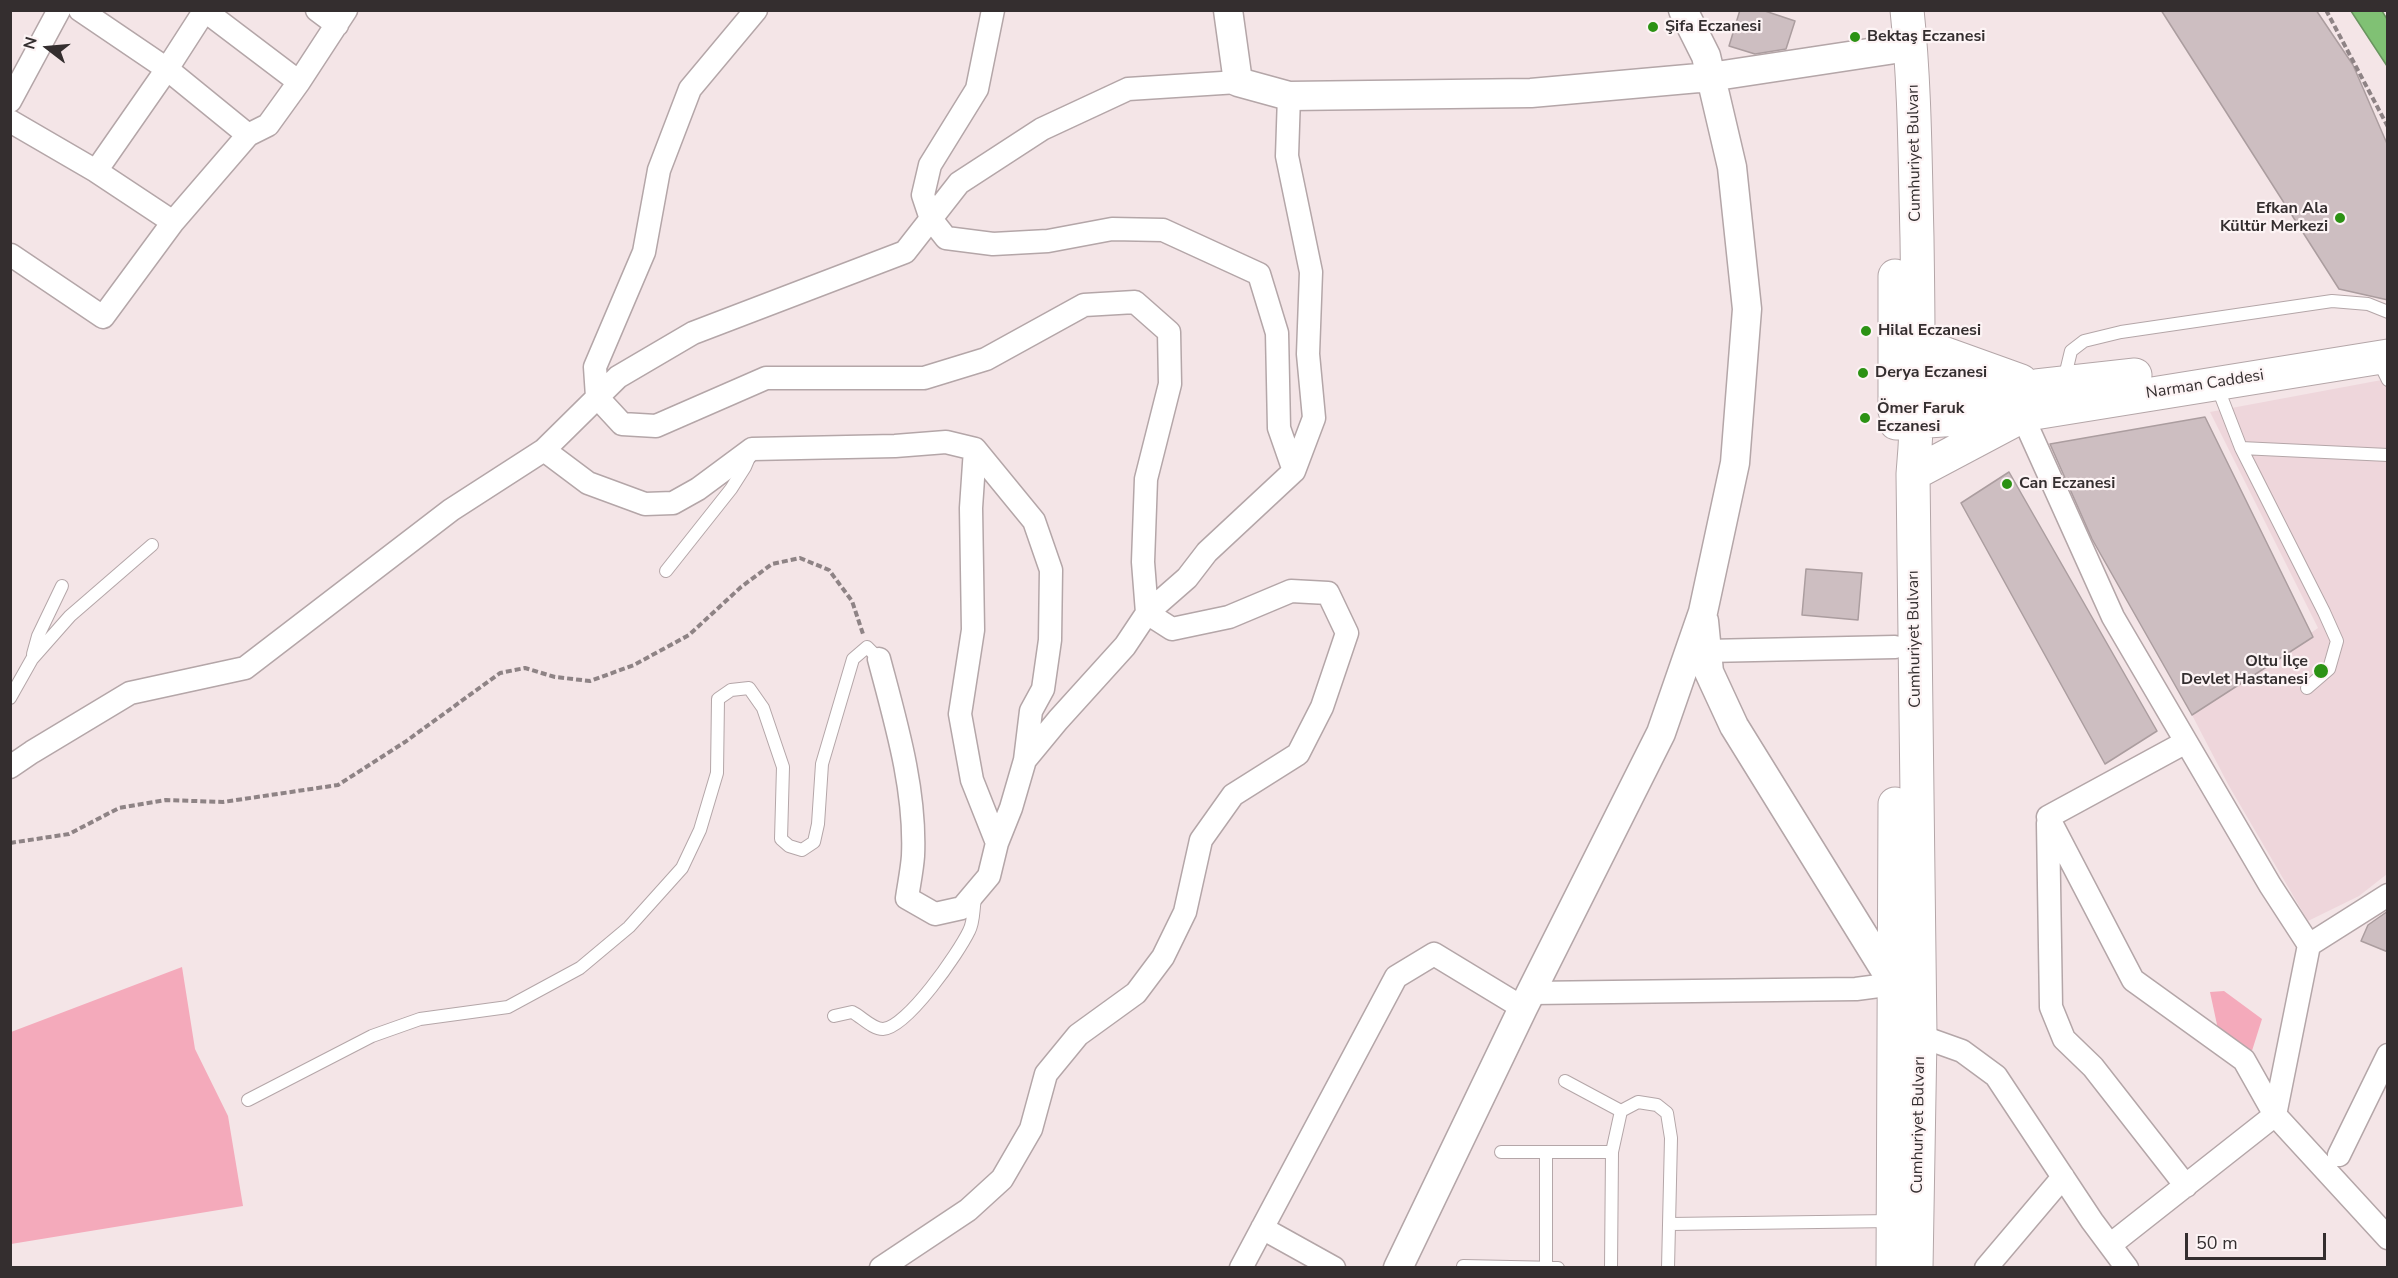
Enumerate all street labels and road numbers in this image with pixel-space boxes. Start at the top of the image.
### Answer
street label: Cumhuriyet Bulvarı [1904,84,1926,222]
street label: Narman Caddesi [2145,366,2265,404]
street label: Cumhuriyet Bulvarı [1904,570,1926,708]
street label: Cumhuriyet Bulvarı [1908,1056,1930,1194]

